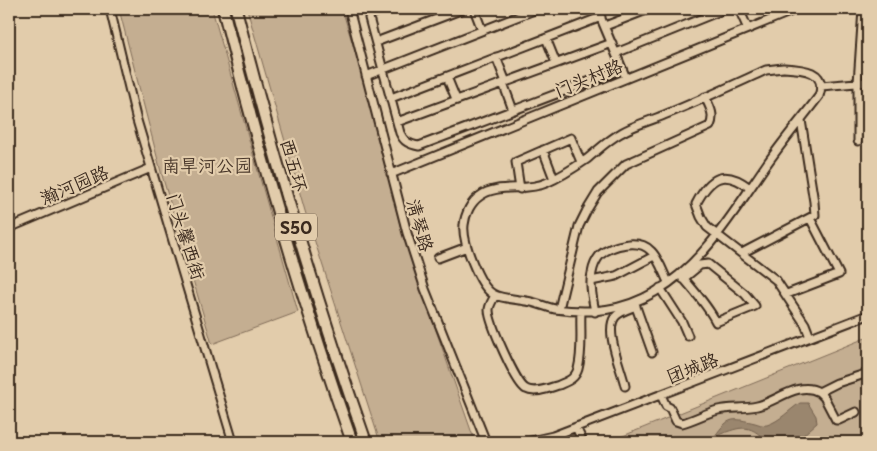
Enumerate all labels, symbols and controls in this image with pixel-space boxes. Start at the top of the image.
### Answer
street label: 门头村路 [550,51,626,103]
street label: 西五环 [275,135,315,195]
park label: 南旱河公园 [162,151,252,178]
street label: 瀚河园路 [36,158,112,210]
street label: 门头馨西街 [161,189,213,283]
street label: 清琴路 [401,195,441,255]
road number: S50 [275,213,317,240]
street label: 团城路 [662,345,722,389]

